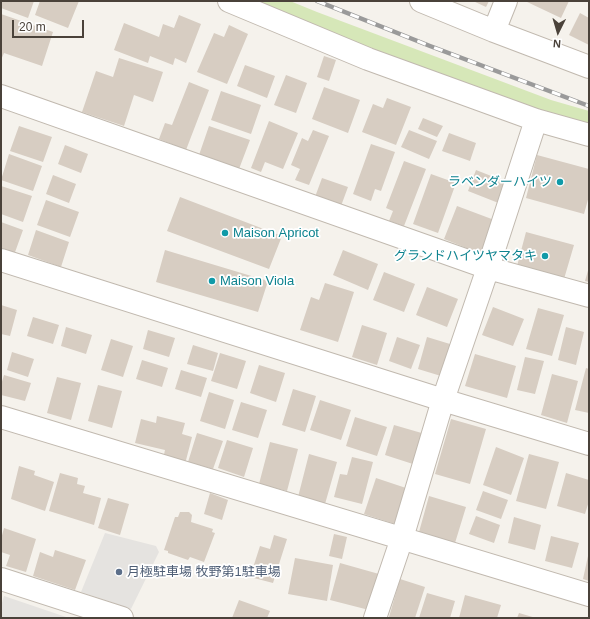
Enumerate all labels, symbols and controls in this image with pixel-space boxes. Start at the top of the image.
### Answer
scale bar [14,12,86,38]
north arrow [538,12,578,52]
text: 20 m [19,20,46,34]
text: N [552,38,561,50]
place label: ラベンダーハイツ [448,174,552,190]
marker: ラベンダーハイツ [555,177,565,187]
place label: Maison Apricot [233,225,319,241]
marker: Maison Apricot [220,228,230,238]
place label: グランドハイツヤマタキ [394,248,537,264]
marker: グランドハイツヤマタキ [540,251,550,261]
place label: Maison Viola [220,273,294,289]
marker: Maison Viola [207,276,217,286]
place label: 月極駐車場 牧野第1駐車場 [127,564,281,580]
marker: 月極駐車場 牧野第1駐車場 [114,567,124,577]

